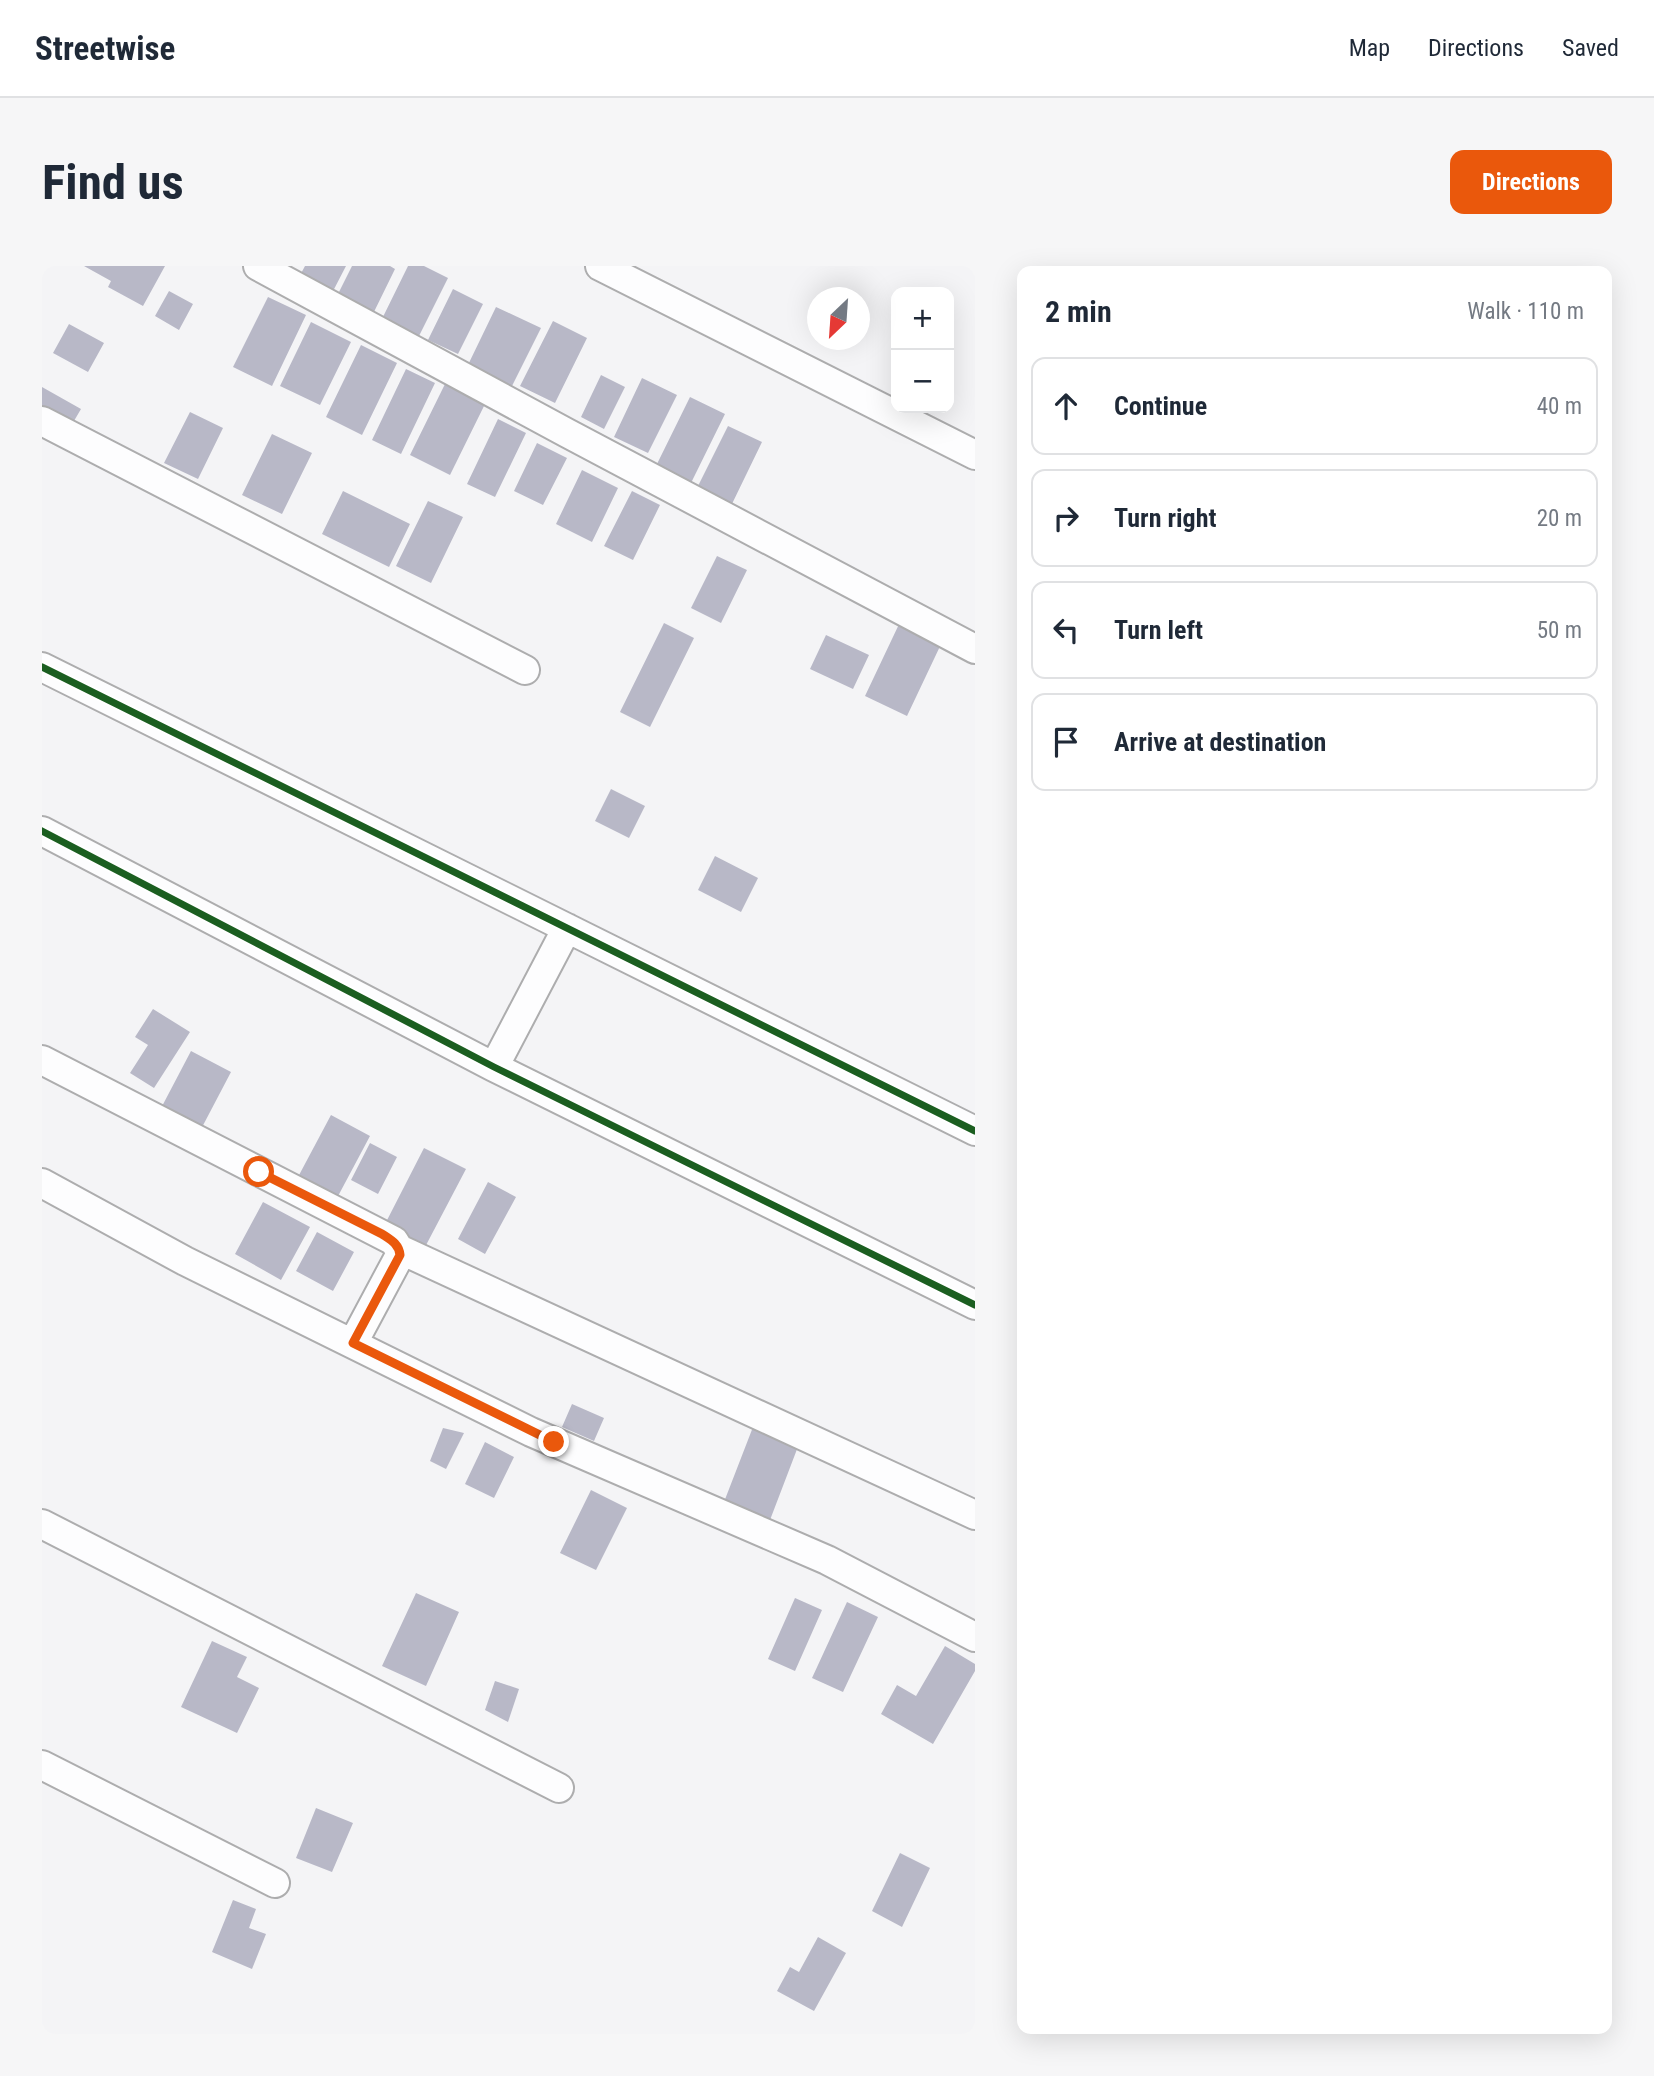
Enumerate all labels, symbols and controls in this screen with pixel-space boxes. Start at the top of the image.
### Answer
text: Streetwise [35,29,175,68]
text: Map [1349,34,1390,62]
text: Directions [1428,34,1524,62]
text: Saved [1562,34,1619,62]
button: Directions [1450,150,1612,214]
text: Find us [42,154,184,211]
north arrow [807,287,870,350]
map controls [891,287,954,413]
button: + [891,287,954,350]
text: 2 min [1045,294,1112,329]
text: Walk · 110 m [1467,298,1584,325]
button: − [891,350,954,413]
icon: ahead [1047,387,1085,425]
text: Continue [1114,391,1207,421]
text: 40 m [1537,393,1582,420]
icon: right [1047,499,1085,537]
text: Turn right [1114,503,1216,533]
text: 20 m [1537,505,1582,532]
icon: left [1047,611,1085,649]
text: Turn left [1114,615,1203,645]
text: 50 m [1537,617,1582,644]
icon: arrive [1047,723,1085,761]
text: Arrive at destination [1114,727,1326,757]
route start [243,1156,274,1187]
route end [538,1426,569,1457]

